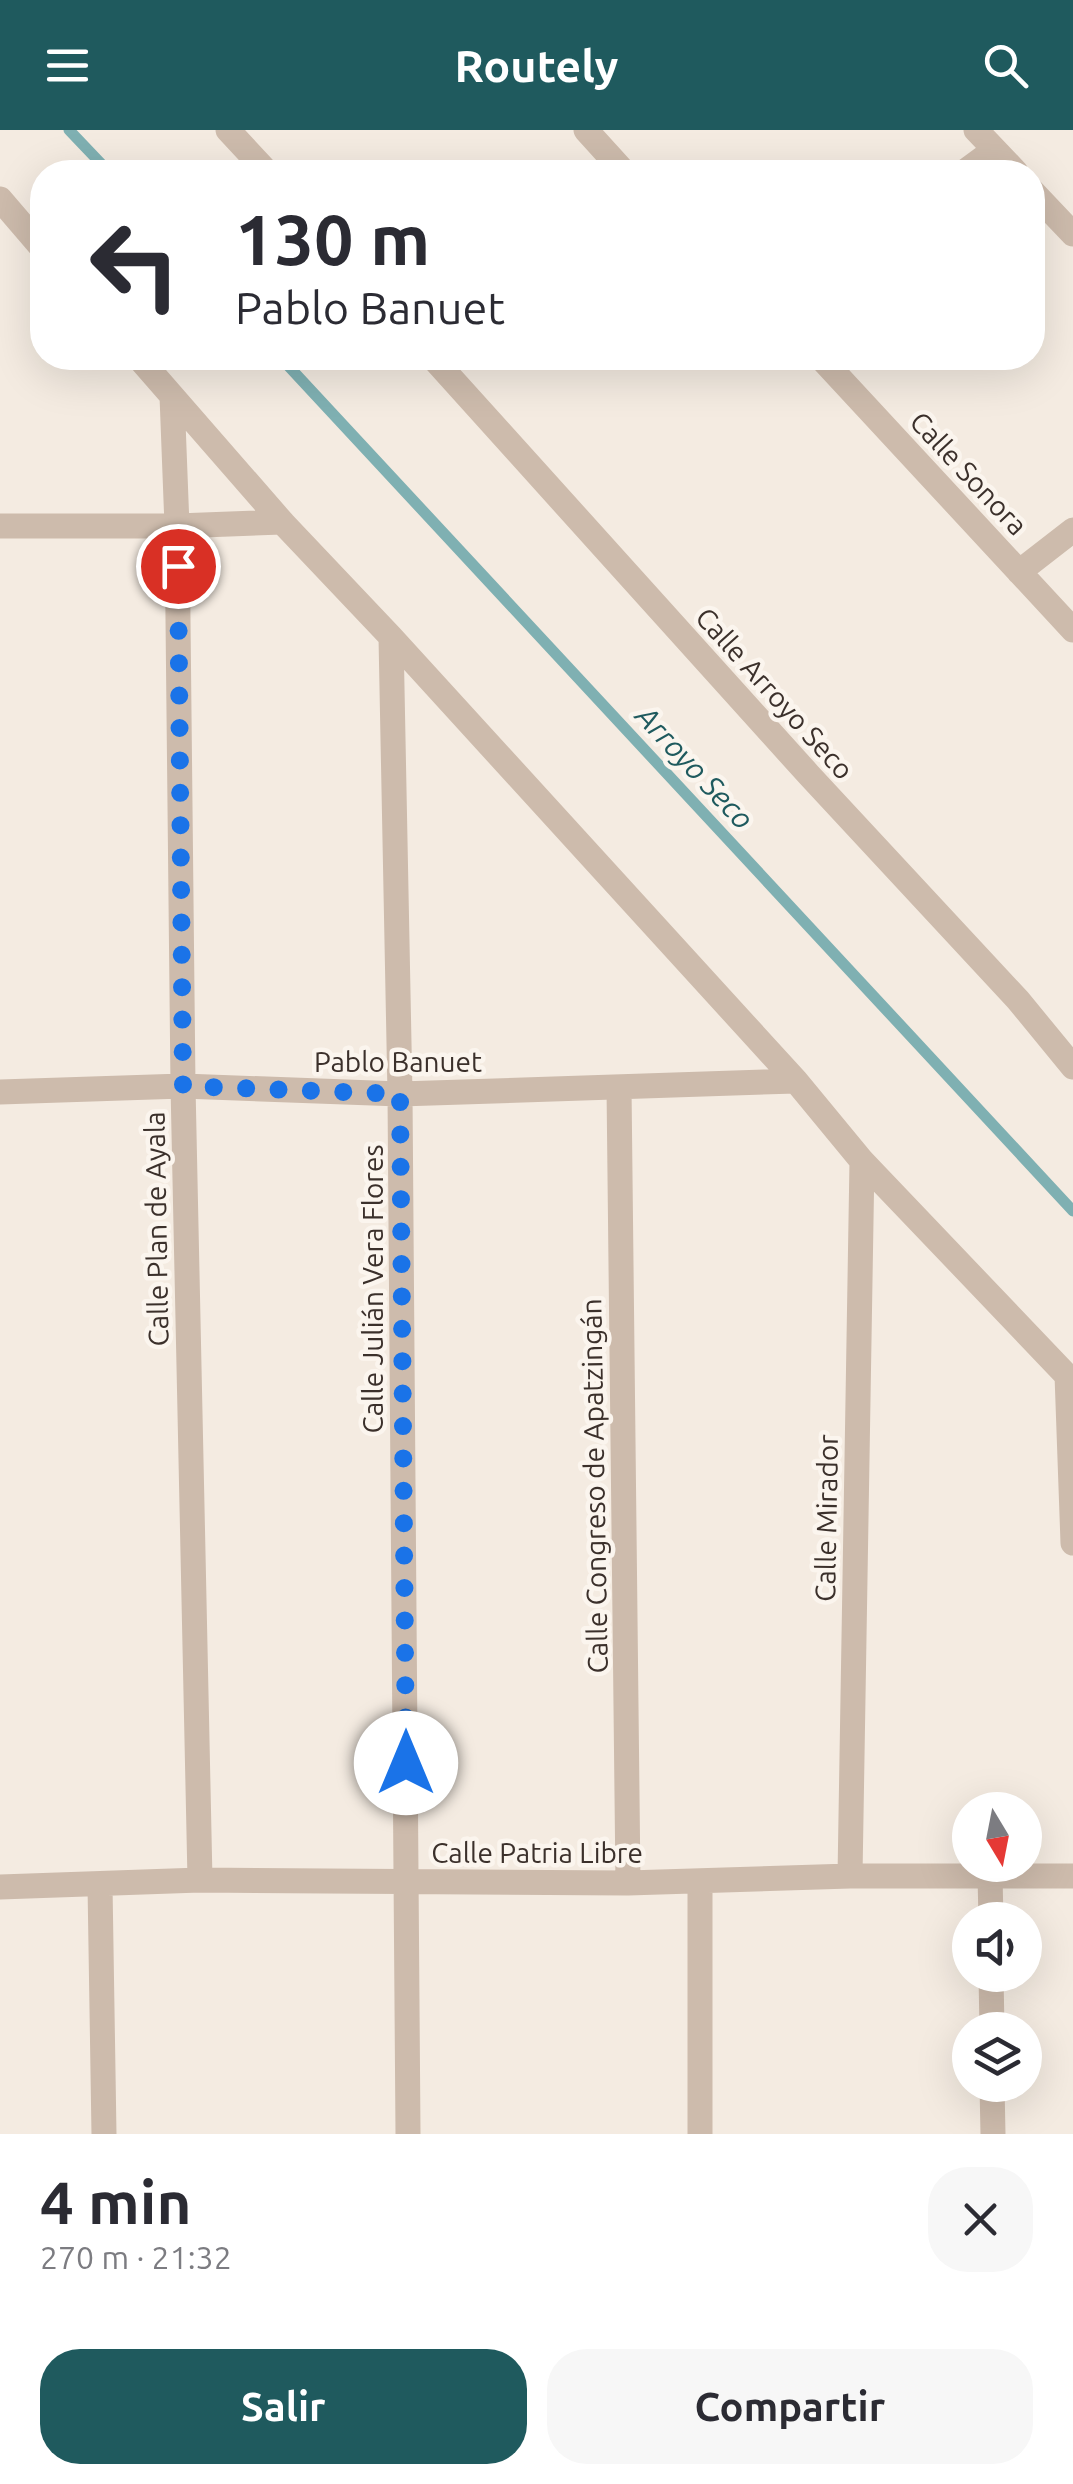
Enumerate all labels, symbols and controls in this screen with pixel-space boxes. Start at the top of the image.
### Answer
icon: menu [40,38,95,93]
icon: search [978,38,1033,93]
text: Routely [455,40,618,91]
icon: left [70,200,200,330]
text: 130 m [235,200,430,278]
text: Pablo Banuet [235,282,505,333]
street label: Calle Sonora [904,405,1034,541]
pin [136,524,221,609]
icon: arrive [151,539,206,594]
street label: Calle Arroyo Seco [689,600,861,786]
water label: Arroyo Seco [629,698,761,836]
street label: Pablo Banuet [314,1046,482,1077]
street label: Calle Plan de Ayala [138,1111,174,1347]
street label: Calle Julián Vera Flores [357,1144,388,1434]
street label: Calle Congreso de Apatzingán [575,1298,613,1674]
street label: Calle Mirador [809,1434,843,1602]
position arrow [354,1711,458,1815]
north arrow [952,1792,1042,1882]
map controls [952,1792,1042,2102]
street label: Calle Patria Libre [431,1837,643,1868]
button: sound [952,1902,1042,1992]
button: layers [952,2012,1042,2102]
button: close [928,2167,1033,2272]
text: 4 min [40,2168,192,2235]
text: 270 m · 21:32 [40,2239,232,2275]
button: Salir [40,2349,527,2464]
button: Compartir [547,2349,1033,2464]

